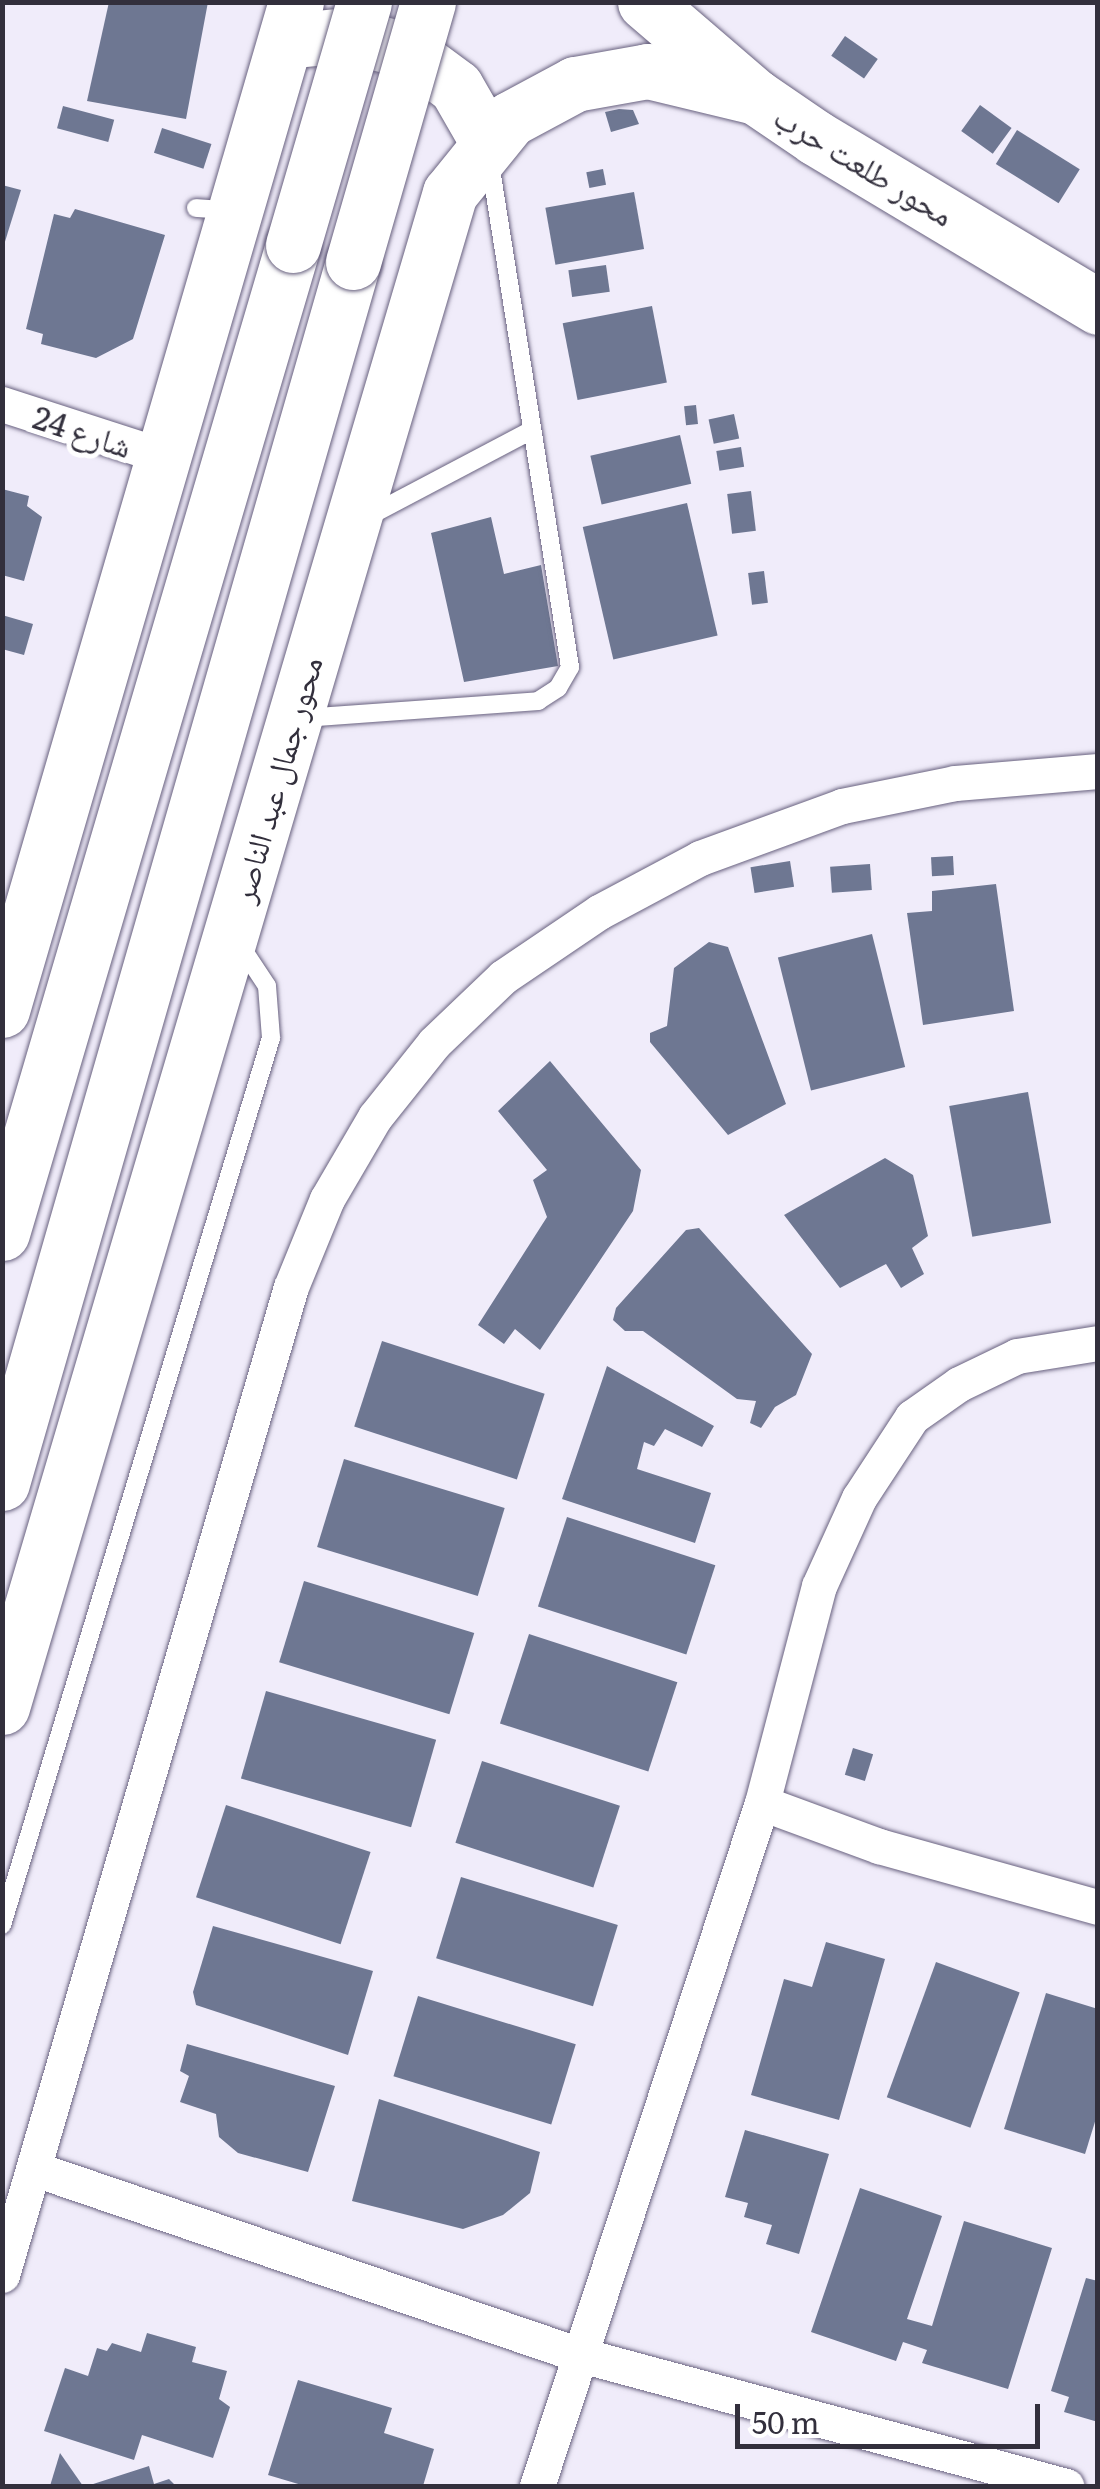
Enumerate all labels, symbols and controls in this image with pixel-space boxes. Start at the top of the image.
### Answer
street label: محور طلعت حرب [768,95,962,233]
street label: شارع 24 [29,396,137,464]
street label: محور جمال عبد الناصر [222,652,328,906]
scale bar [740,2384,1045,2446]
text: 50 m [752,2399,820,2443]

